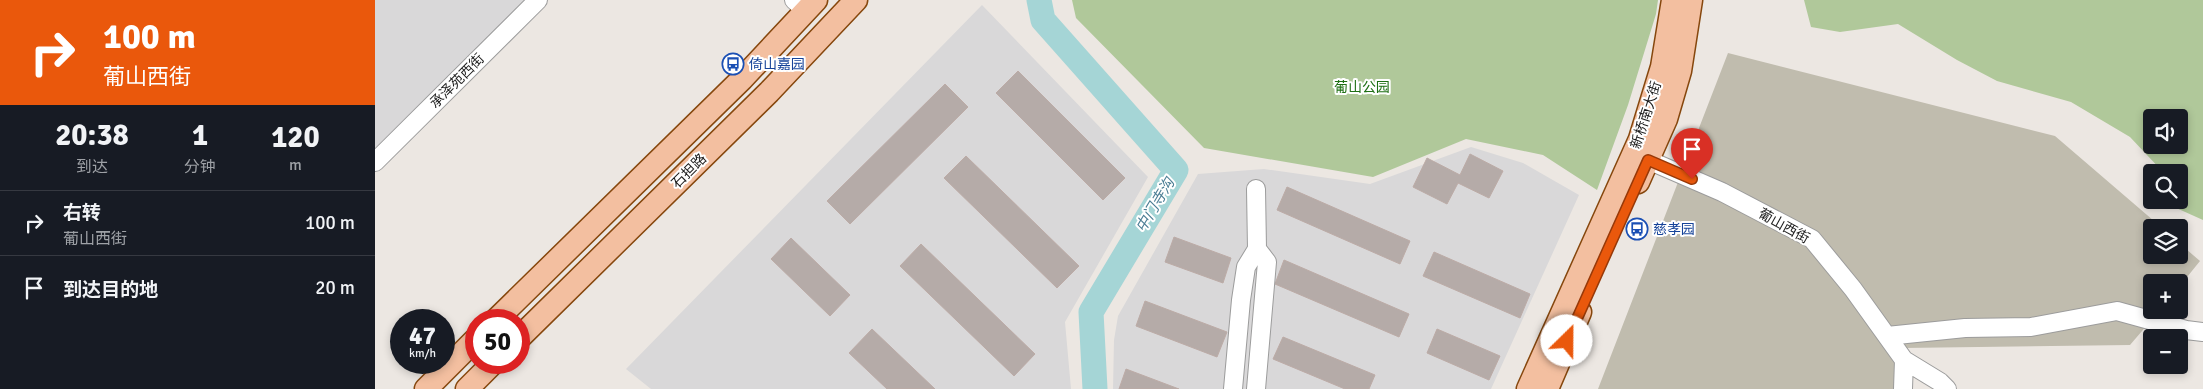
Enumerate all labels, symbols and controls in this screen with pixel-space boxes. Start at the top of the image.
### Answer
text: 100 m [103,15,196,58]
icon: right [20,20,85,85]
street label: 承泽苑西街 [426,50,488,112]
bus stop icon: 倚山嘉园 [721,52,745,76]
place label: 倚山嘉园 [749,56,805,73]
text: 葡山西街 [103,63,191,90]
park label: 葡山公园 [1334,79,1390,96]
street label: 新桥南大街 [1627,79,1665,151]
map controls [2143,109,2188,374]
button: sound [2143,109,2188,154]
text: 20:38 [55,117,129,154]
text: 1 [192,117,208,154]
text: 120 [271,119,320,156]
pin [1671,128,1713,179]
icon: arrive [1678,135,1706,163]
street label: 石担路 [668,150,710,192]
text: m [289,155,302,175]
text: 到达 [76,157,108,177]
text: 分钟 [184,157,216,177]
button: search [2143,164,2188,209]
water label: 中门寺沟 [1132,173,1179,235]
text: 右转 [63,201,101,225]
street label: 葡山西街 [1755,205,1813,247]
icon: right [20,209,48,237]
text: 100 m [305,211,355,235]
bus stop icon: 慈孝园 [1625,217,1649,241]
button: layers [2143,219,2188,264]
place label: 慈孝园 [1653,221,1695,238]
text: 葡山西街 [63,229,127,249]
icon: arrive [20,274,48,302]
button: + [2143,274,2188,319]
text: 20 m [315,276,355,300]
text: 到达目的地 [63,278,158,302]
speed limit sign: 50 [465,309,530,374]
position arrow [1540,314,1592,366]
text: 47 [409,320,436,351]
button: − [2143,329,2188,374]
text: km/h [409,346,436,361]

